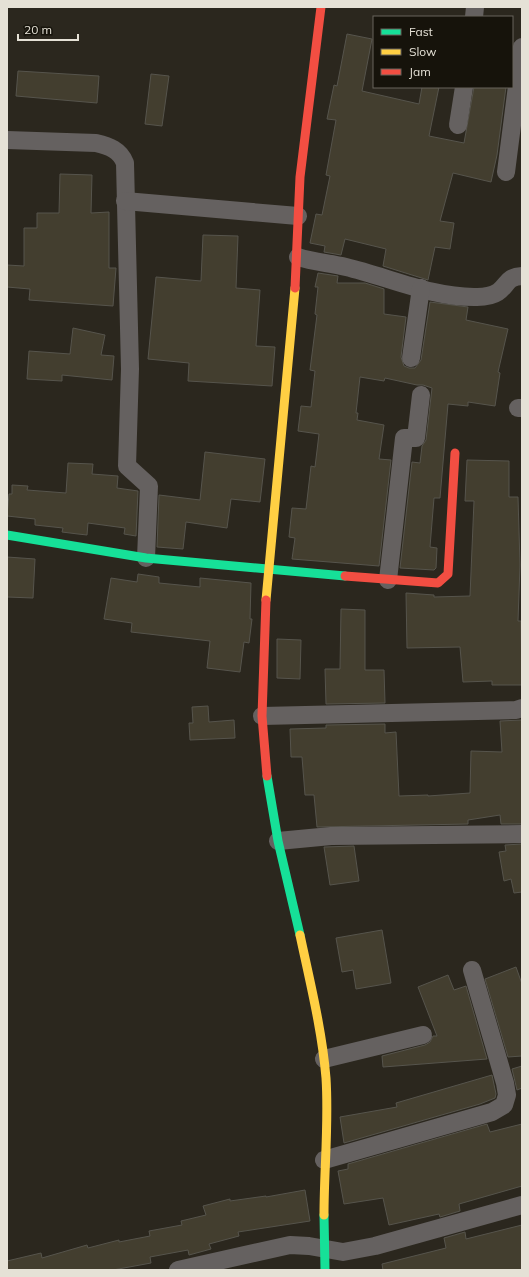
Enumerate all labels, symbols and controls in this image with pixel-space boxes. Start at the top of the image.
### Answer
scale bar [18,16,78,42]
legend [373,16,513,88]
text: 20 m [24,22,52,37]
text: Fast [409,24,433,39]
text: Slow [409,44,437,59]
text: Jam [409,64,431,79]

